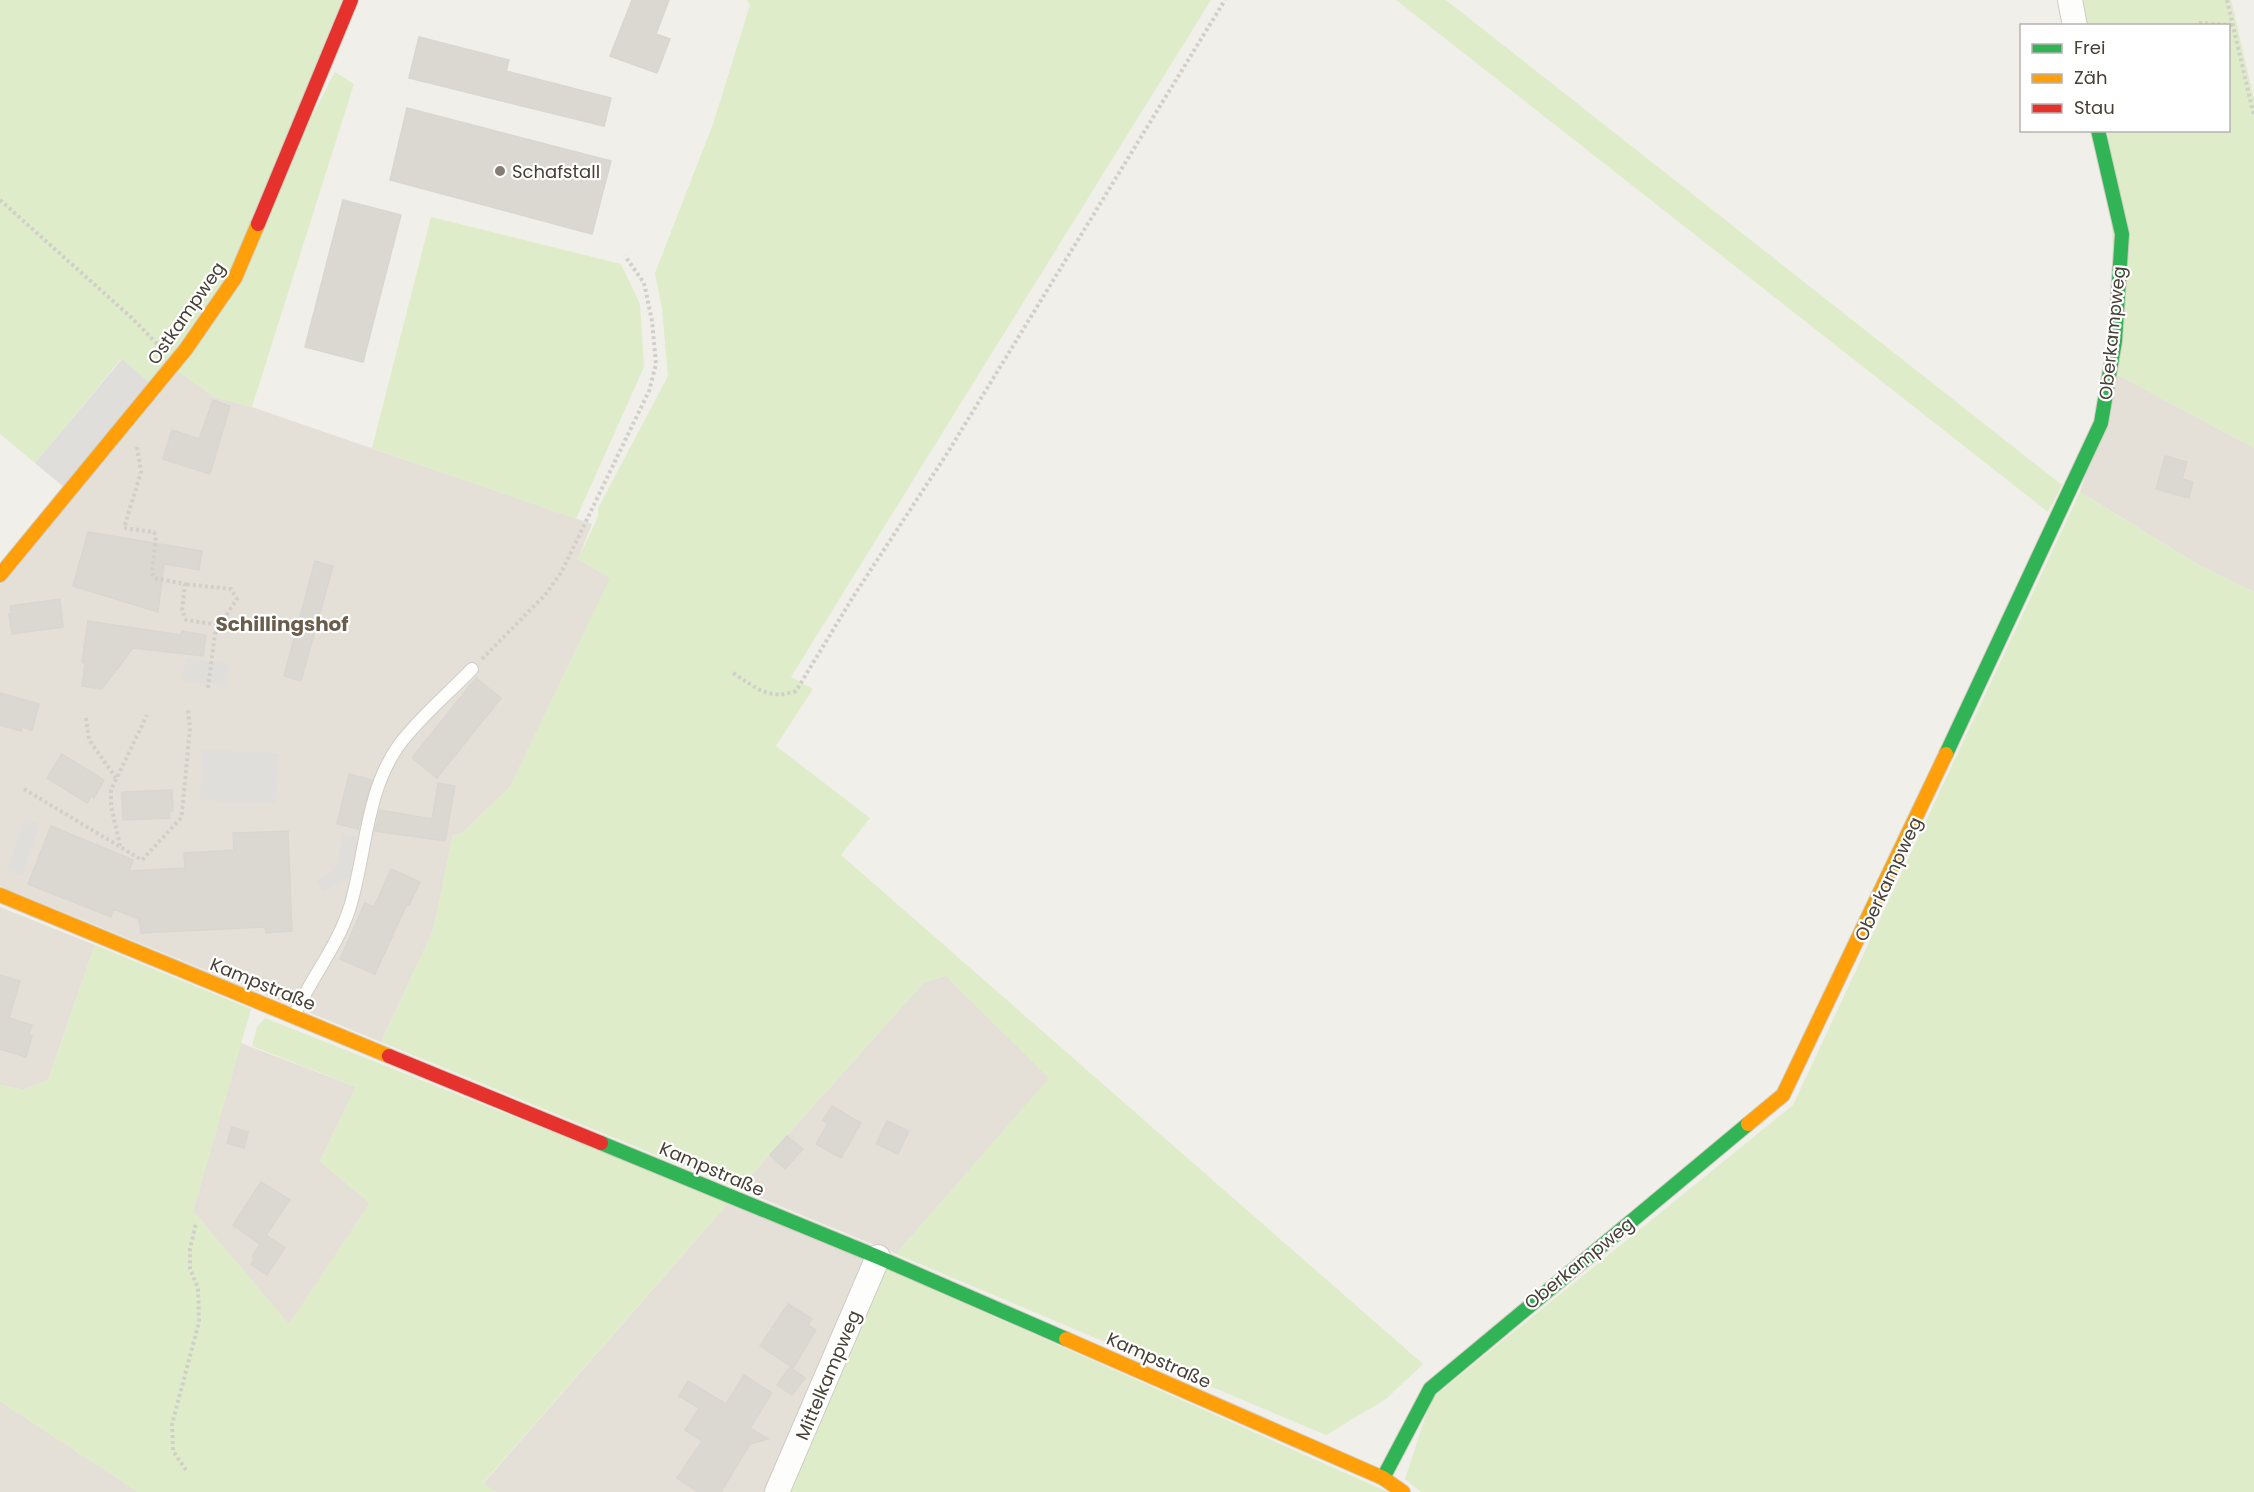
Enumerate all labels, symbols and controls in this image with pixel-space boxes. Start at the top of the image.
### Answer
legend [2020,24,2230,132]
text: Frei [2074,35,2105,60]
text: Zäh [2074,65,2107,90]
text: Stau [2074,95,2115,120]
place label: Schafstall [512,159,600,184]
marker: Schafstall [493,164,507,178]
street label: Ostkampweg [141,257,231,369]
street label: Oberkampweg [2093,265,2131,401]
district label: Schillingshof [215,610,349,638]
street label: Oberkampweg [1848,813,1928,945]
street label: Kampstraße [206,951,320,1017]
street label: Kampstraße [656,1136,768,1202]
street label: Oberkampweg [1519,1211,1639,1315]
street label: Mittelkampweg [789,1306,867,1444]
street label: Kampstraße [1103,1326,1215,1394]

